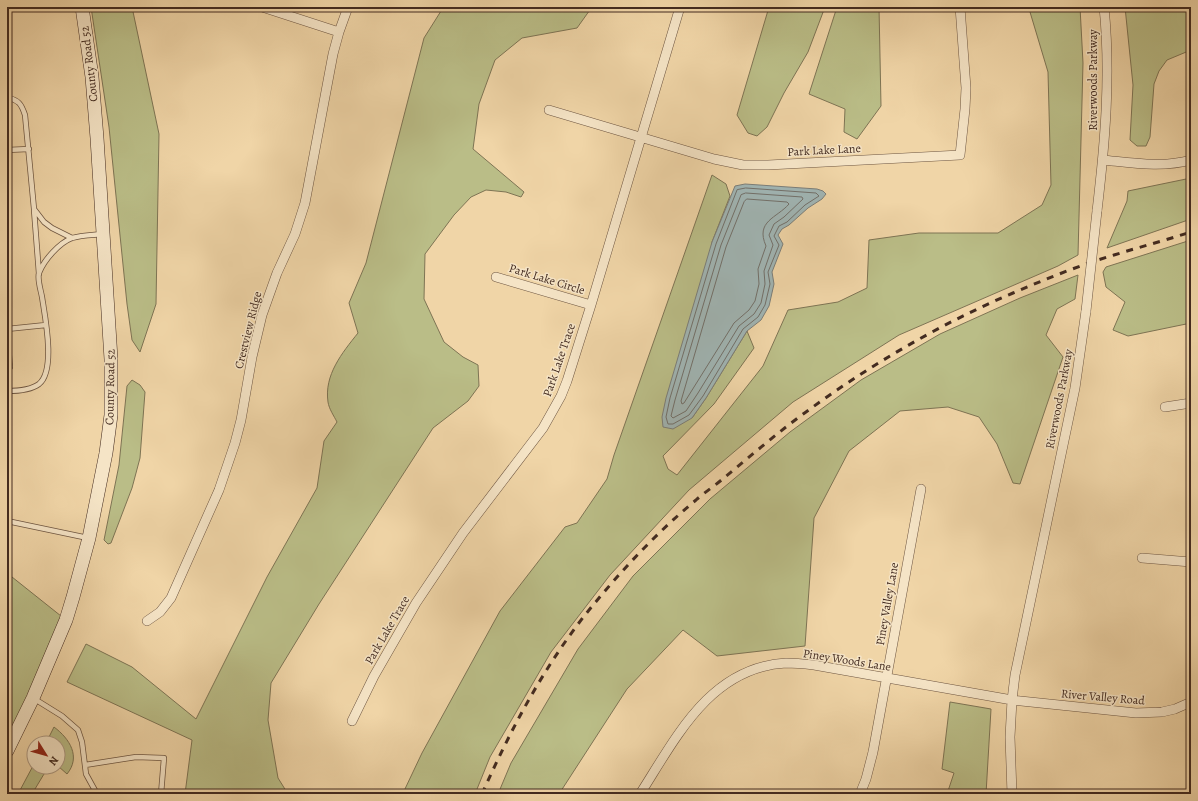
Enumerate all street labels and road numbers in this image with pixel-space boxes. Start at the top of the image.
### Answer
street label: County Road 52 [76,25,102,103]
street label: Riverwoods Parkway [1085,29,1101,131]
street label: Park Lake Lane [787,140,861,160]
street label: Park Lake Circle [507,260,587,298]
street label: Crestview Ridge [231,290,265,370]
street label: Park Lake Trace [539,321,579,399]
street label: Riverwoods Parkway [1041,347,1077,450]
street label: County Road 52 [101,348,119,425]
street label: Piney Valley Lane [872,561,902,647]
street label: Park Lake Trace [361,593,413,667]
street label: Piney Woods Lane [802,645,892,675]
street label: River Valley Road [1060,685,1146,709]

